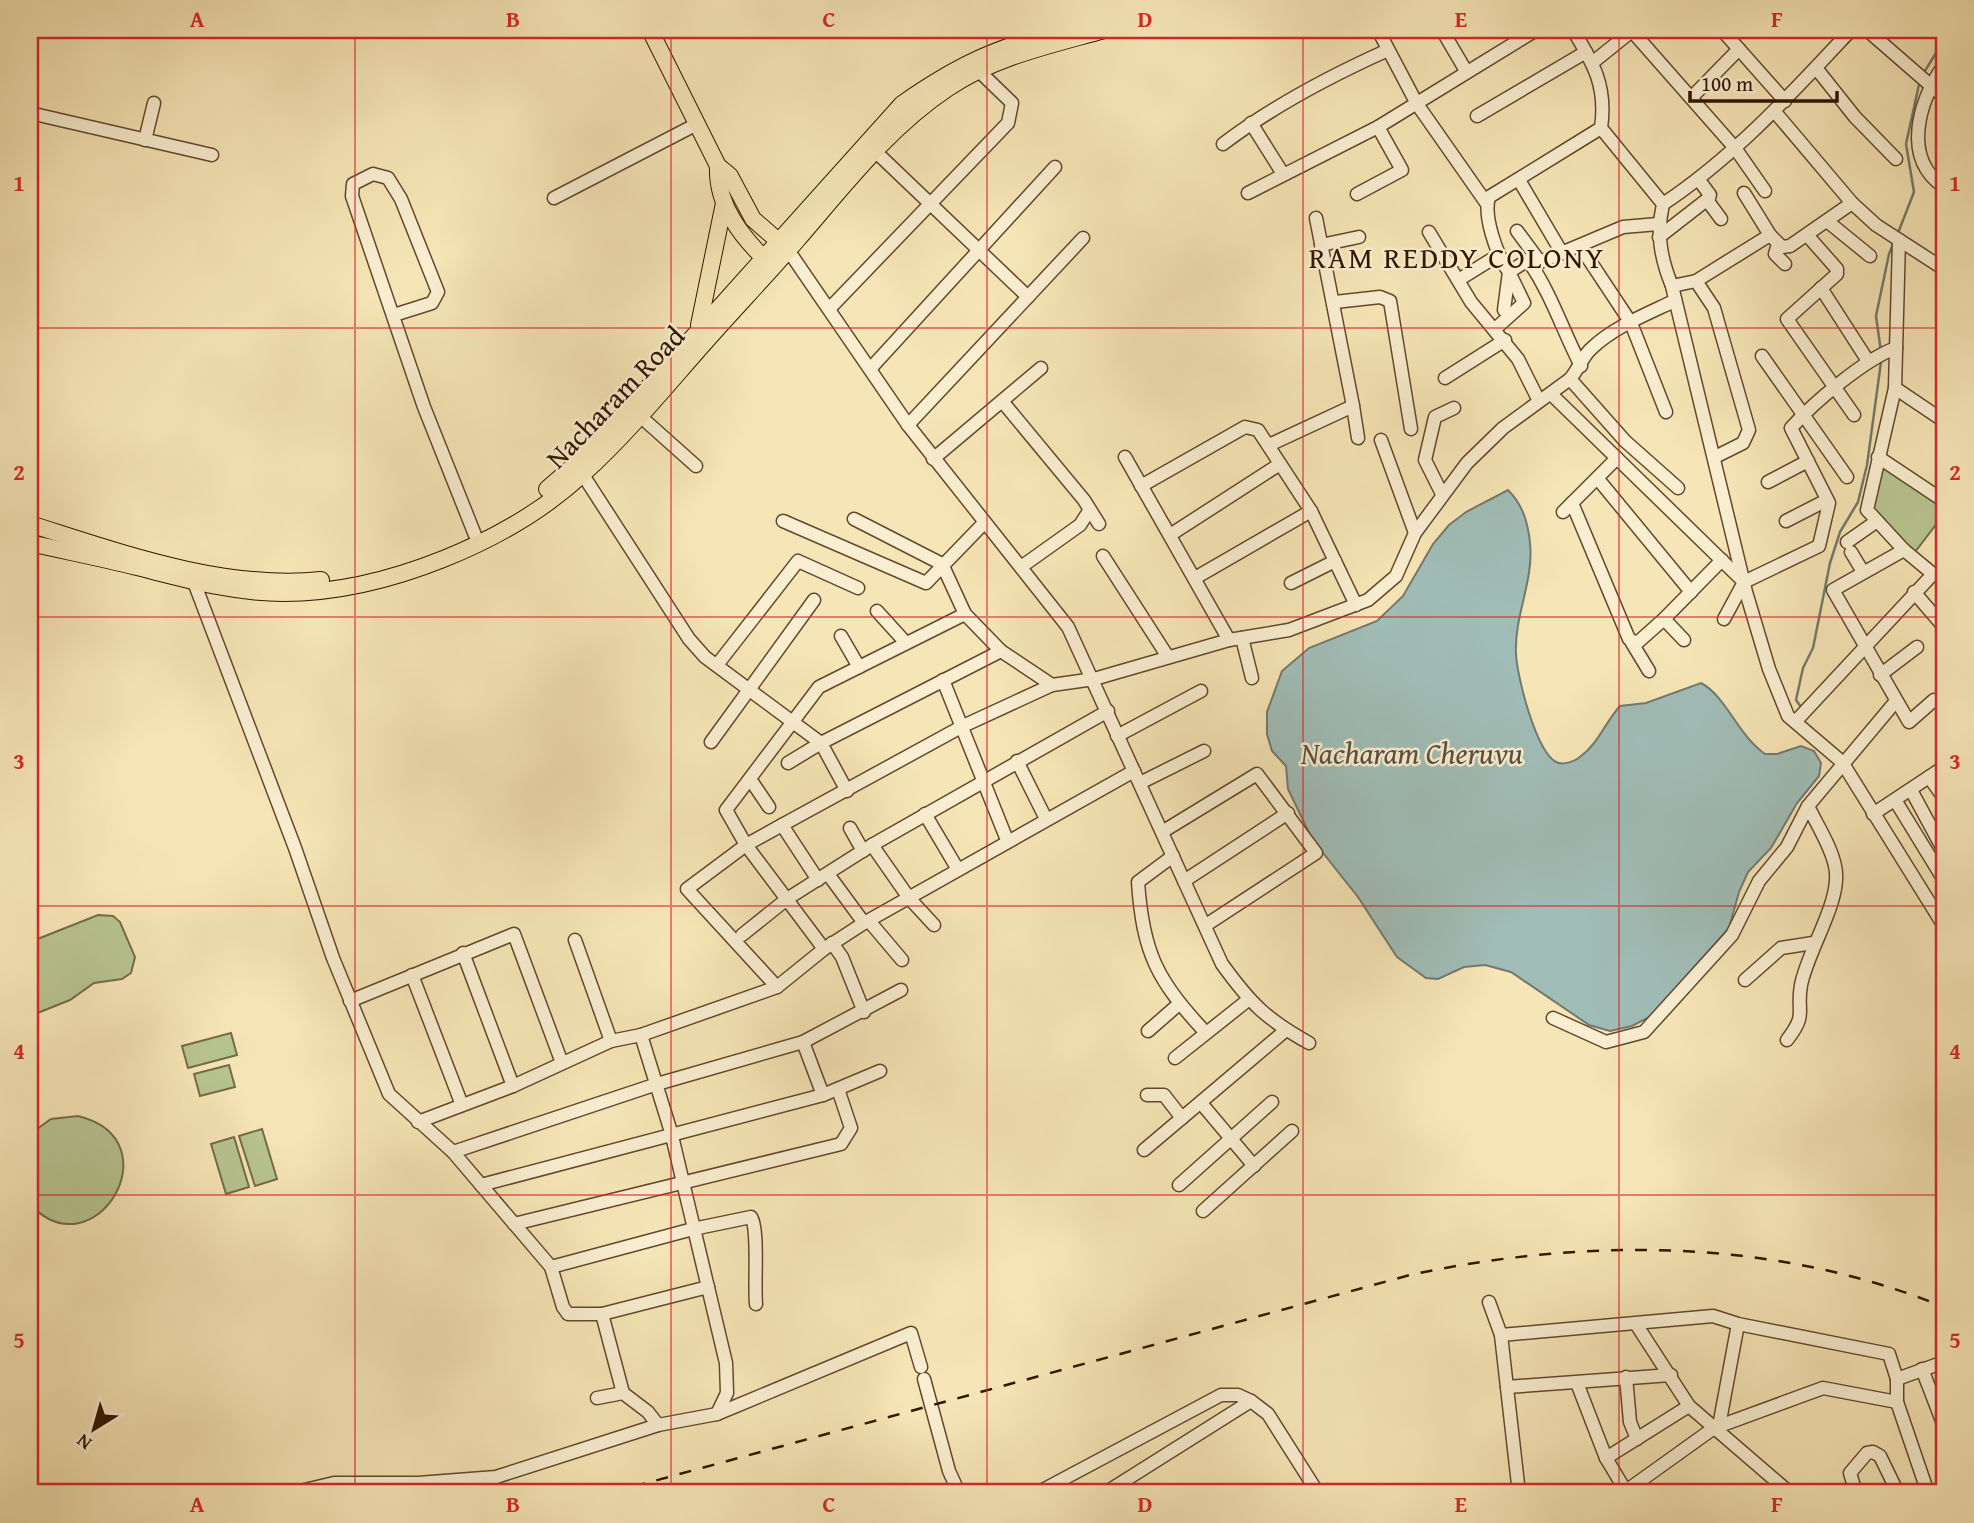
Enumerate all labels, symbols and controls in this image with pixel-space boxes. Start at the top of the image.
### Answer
text: A [190,2,205,35]
text: B [506,2,520,35]
text: C [822,2,836,35]
text: D [1138,2,1153,35]
text: E [1455,2,1467,35]
text: F [1771,2,1783,35]
scale bar [1690,60,1838,104]
text: 100 m [1701,68,1753,99]
text: 1 [13,166,25,199]
text: 1 [1949,166,1961,199]
district label: RAM REDDY COLONY [1309,235,1605,279]
street label: Nacharam Road [536,316,694,477]
text: 2 [13,455,25,488]
text: 2 [1949,455,1961,488]
water label: Nacharam Cheruvu [1300,731,1523,775]
text: 3 [13,744,25,777]
text: 3 [1949,744,1961,777]
text: 4 [13,1034,25,1067]
text: 4 [1949,1034,1961,1067]
text: 5 [13,1323,25,1356]
text: 5 [1949,1323,1961,1356]
north arrow [60,1394,130,1464]
text: N [70,1427,97,1458]
text: A [190,1487,205,1520]
text: B [506,1487,520,1520]
text: C [822,1487,836,1520]
text: D [1138,1487,1153,1520]
text: E [1455,1487,1467,1520]
text: F [1771,1487,1783,1520]

